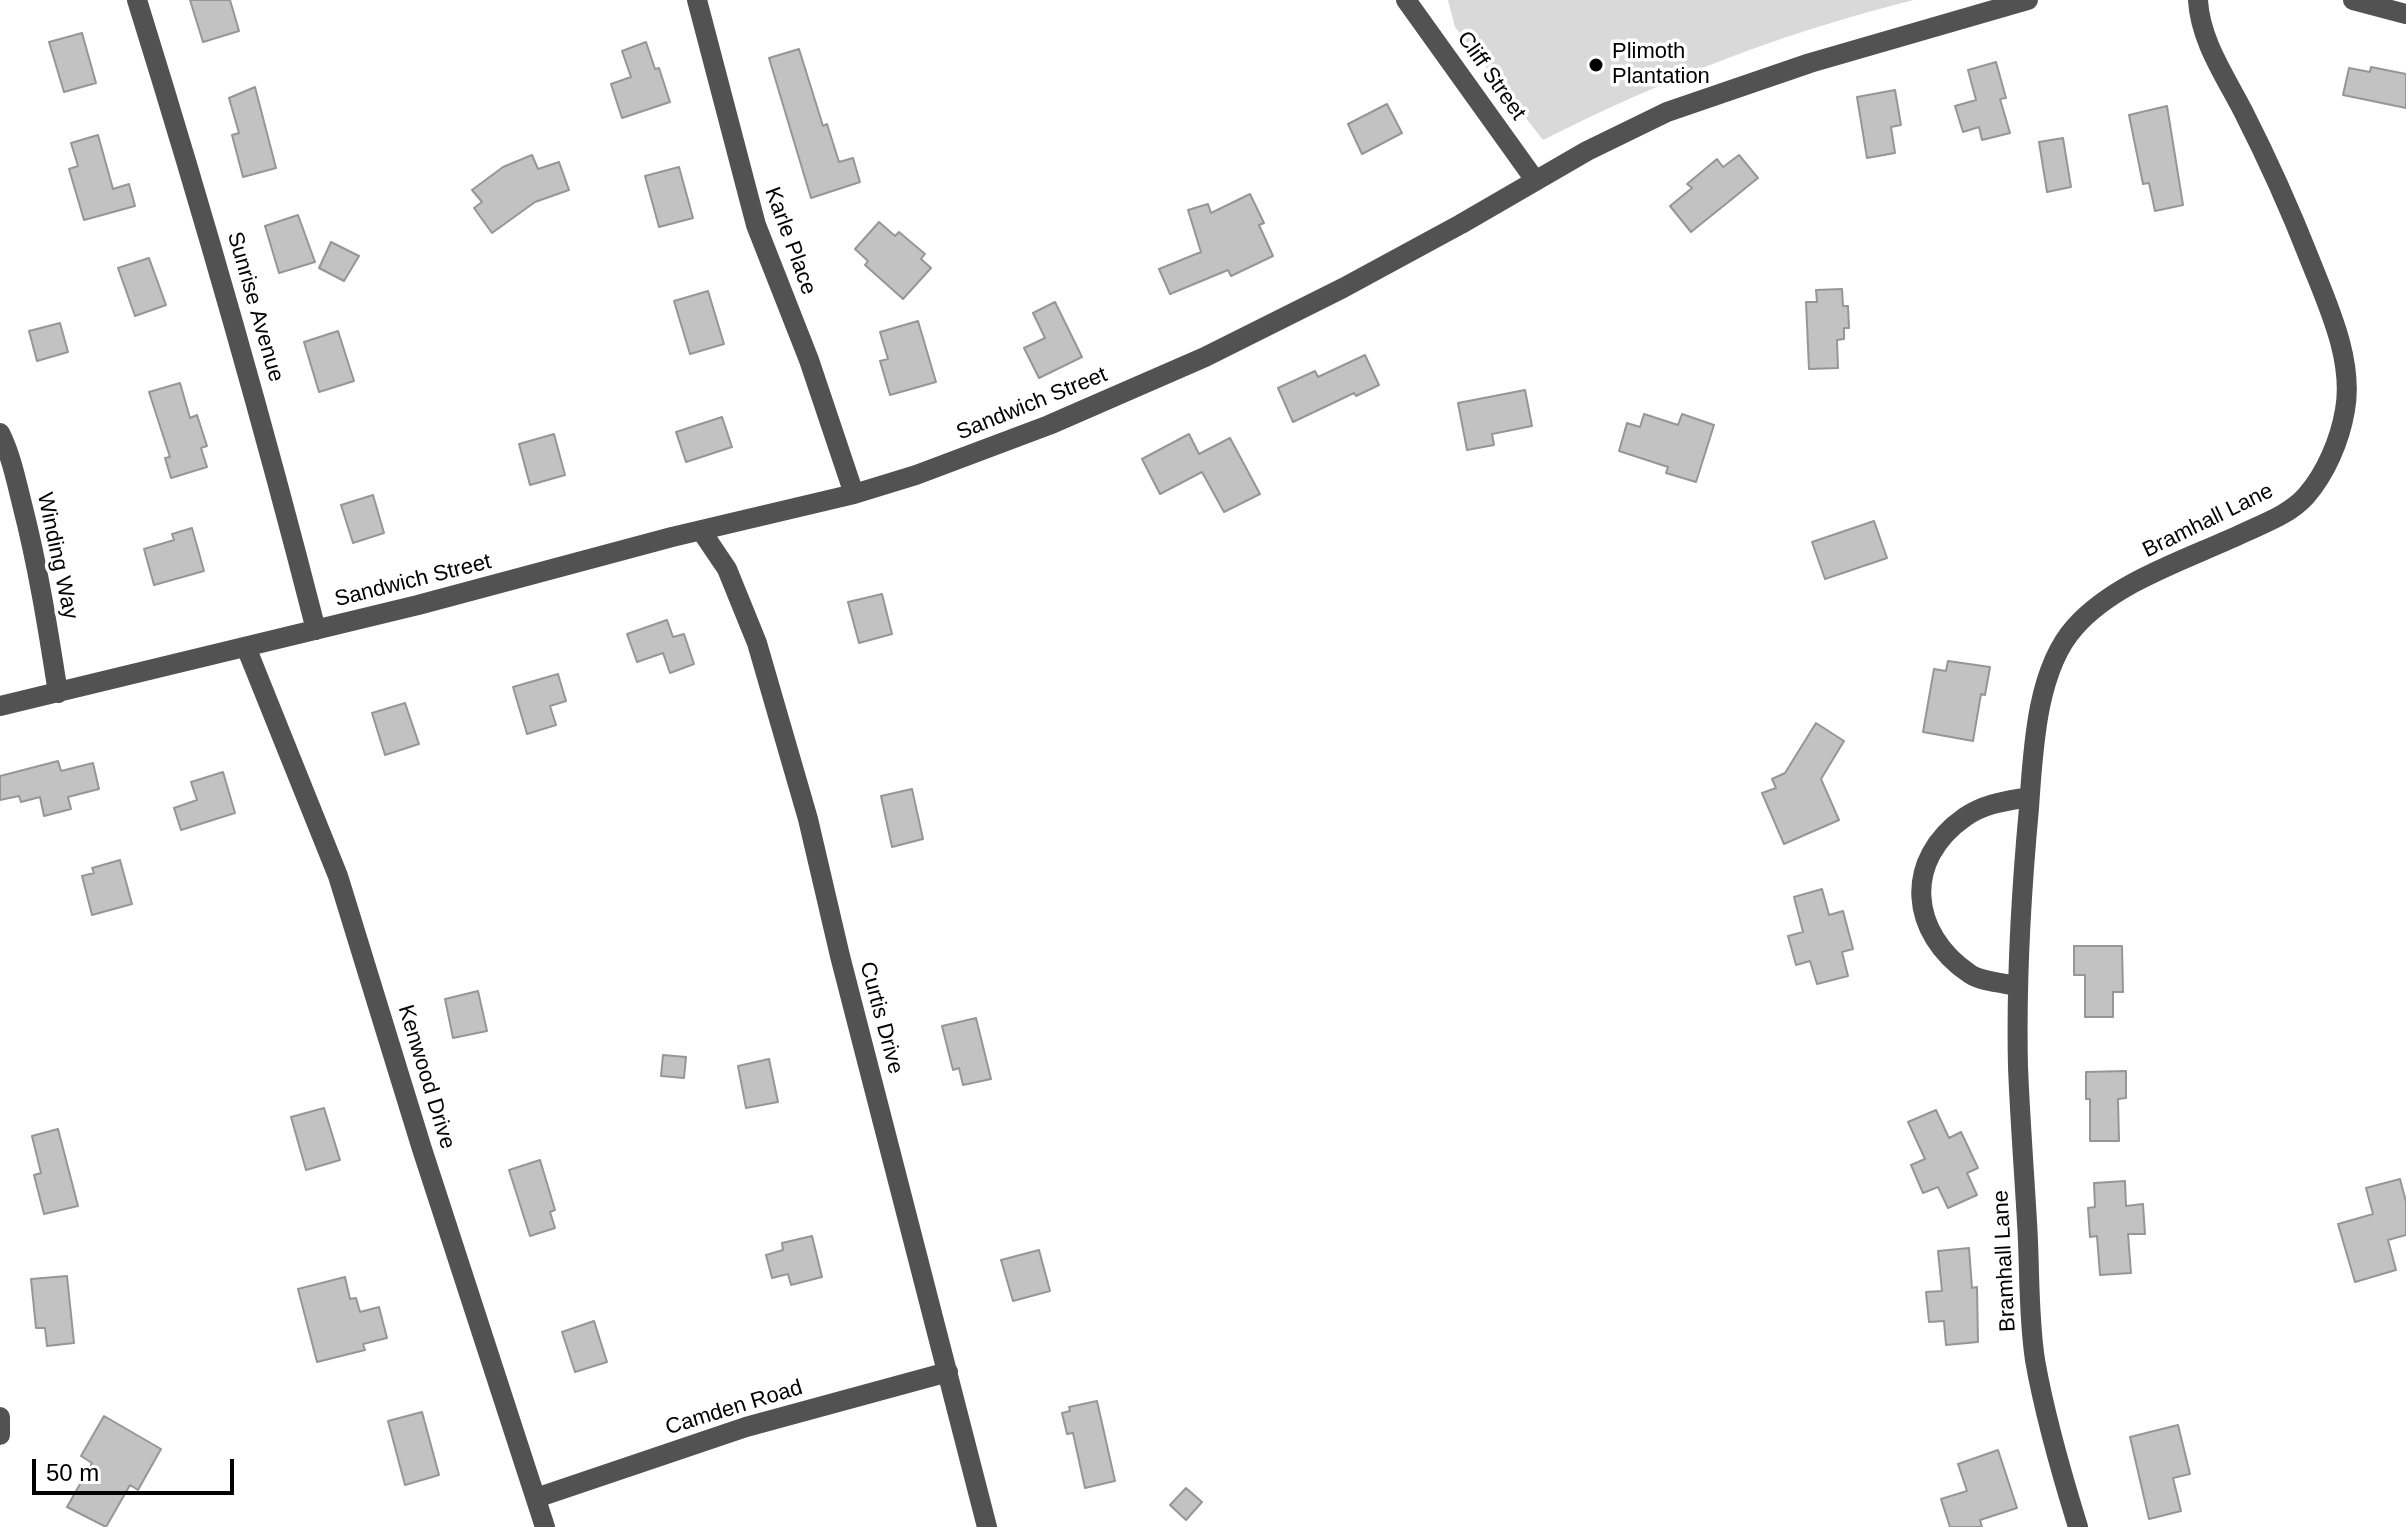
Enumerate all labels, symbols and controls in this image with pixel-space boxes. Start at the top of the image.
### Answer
street label: Cliff Street [1451,27,1531,125]
place label: Plimoth Plantation [1612,39,1710,90]
marker: Plimoth Plantation [1587,56,1605,74]
street label: Karle Place [758,184,822,298]
street label: Sunrise Avenue [221,229,289,385]
street label: Sandwich Street [953,362,1111,446]
street label: Bramhall Lane [2138,478,2278,564]
street label: Winding Way [31,490,83,622]
street label: Sandwich Street [332,549,494,613]
street label: Curtis Drive [853,959,909,1077]
street label: Kenwood Drive [392,1002,460,1152]
street label: Bramhall Lane [1988,1189,2022,1333]
street label: Camden Road [662,1375,806,1441]
scale bar [36,1443,238,1493]
text: 50 m [46,1459,99,1486]

